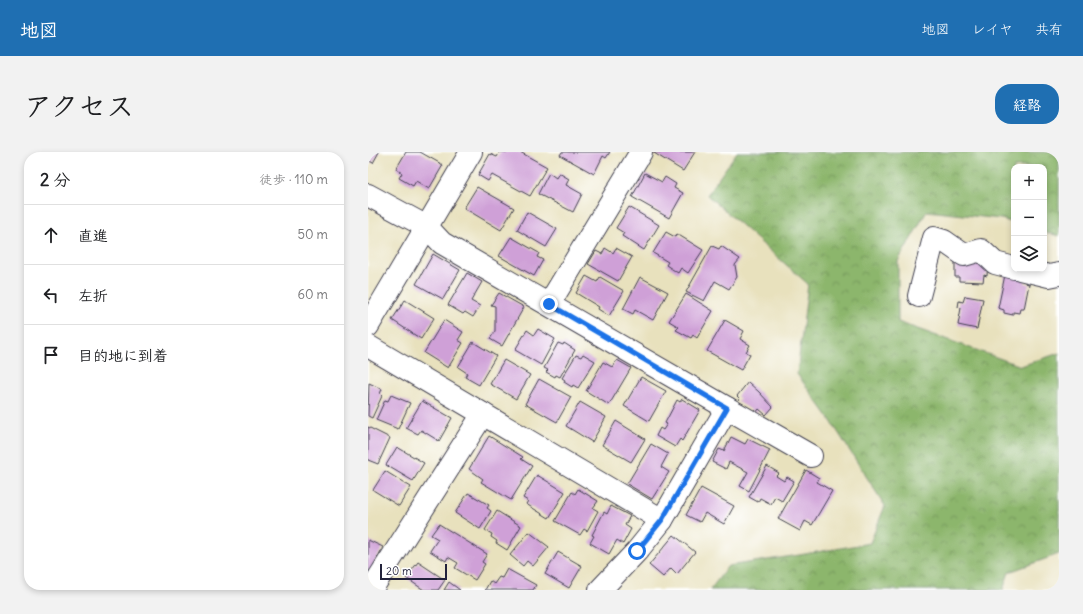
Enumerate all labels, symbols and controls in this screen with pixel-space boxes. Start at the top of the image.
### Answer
text: 地図 [20,18,58,42]
text: 地図 [922,20,950,38]
text: レイヤ [972,20,1013,38]
text: 共有 [1035,20,1063,38]
button: 経路 [995,84,1059,124]
text: アクセス [24,88,134,124]
map controls [1011,164,1047,272]
button: + [1011,164,1047,200]
text: 2 分 [40,169,70,191]
text: 徒歩 · 110 m [260,171,328,188]
button: − [1011,200,1047,236]
icon: ahead [40,224,62,246]
text: 直進 [78,226,108,245]
text: 50 m [297,226,328,243]
button: layers [1011,236,1047,272]
icon: left [40,284,62,306]
text: 左折 [78,286,108,305]
text: 60 m [297,286,328,303]
route end [540,295,558,313]
icon: arrive [40,344,62,366]
text: 目的地に到着 [78,346,168,365]
route start [628,542,646,560]
scale bar [380,562,447,581]
text: 20 m [386,564,412,578]

